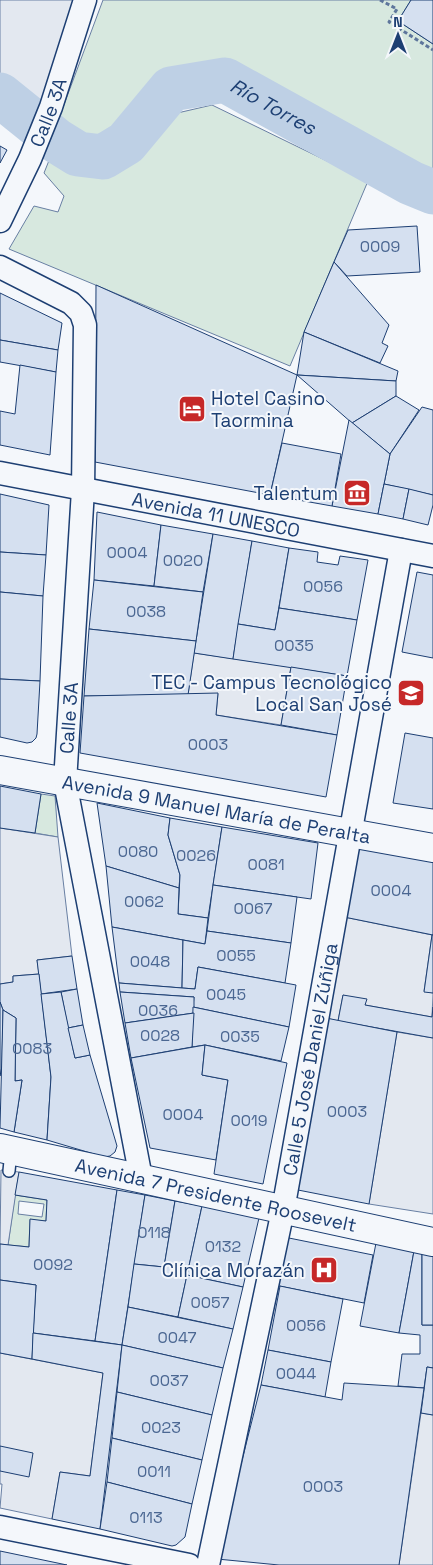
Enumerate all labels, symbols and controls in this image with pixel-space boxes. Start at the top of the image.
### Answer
north arrow [373,10,423,60]
text: N [393,13,403,31]
water label: Río Torres [226,73,322,141]
street label: Calle 3A [24,75,72,151]
house number: 0009 [360,236,400,257]
place label: Hotel Casino Taormina [211,386,325,433]
hotel icon: Hotel Casino Taormina [177,394,207,424]
museum icon: Talentum [342,478,372,508]
place label: Talentum [254,481,338,506]
street label: Avenida 11 UNESCO [130,486,302,543]
house number: 0004 [107,542,147,563]
house number: 0020 [163,550,203,571]
house number: 0056 [303,576,343,597]
house number: 0038 [126,601,166,622]
house number: 0035 [274,635,314,656]
place label: TEC - Campus Tecnológico Local San José [151,670,392,717]
school or university icon: TEC - Campus Tecnológico Local San José [396,678,426,708]
street label: Calle 3A [54,681,84,755]
house number: 0003 [188,734,228,755]
street label: Avenida 9 Manuel María de Peralta [60,769,373,849]
house number: 0080 [118,841,158,862]
house number: 0026 [176,845,216,866]
house number: 0081 [247,854,285,875]
house number: 0004 [371,880,411,901]
house number: 0062 [124,891,164,912]
house number: 0067 [233,898,273,919]
street label: Calle 5 José Daniel Zúñiga [277,941,343,1178]
house number: 0055 [216,945,256,966]
house number: 0048 [130,951,170,972]
house number: 0045 [206,984,246,1005]
house number: 0036 [138,1000,178,1021]
house number: 0028 [140,1025,180,1046]
house number: 0035 [220,1026,260,1047]
house number: 0083 [12,1038,52,1059]
house number: 0003 [327,1101,367,1122]
house number: 0004 [163,1104,203,1125]
house number: 0019 [231,1110,268,1131]
street label: Avenida 7 Presidente Roosevelt [73,1152,359,1238]
house number: 0118 [137,1222,171,1243]
house number: 0132 [205,1236,241,1257]
house number: 0092 [33,1254,73,1275]
hospital icon: Clínica Morazán [309,1255,339,1285]
place label: Clínica Morazán [162,1258,305,1283]
house number: 0057 [191,1292,229,1313]
house number: 0056 [286,1315,326,1336]
house number: 0047 [157,1327,197,1348]
house number: 0044 [276,1363,316,1384]
house number: 0037 [149,1370,189,1391]
house number: 0023 [141,1417,181,1438]
house number: 0011 [137,1461,171,1482]
house number: 0003 [303,1476,343,1497]
house number: 0113 [129,1507,163,1528]

